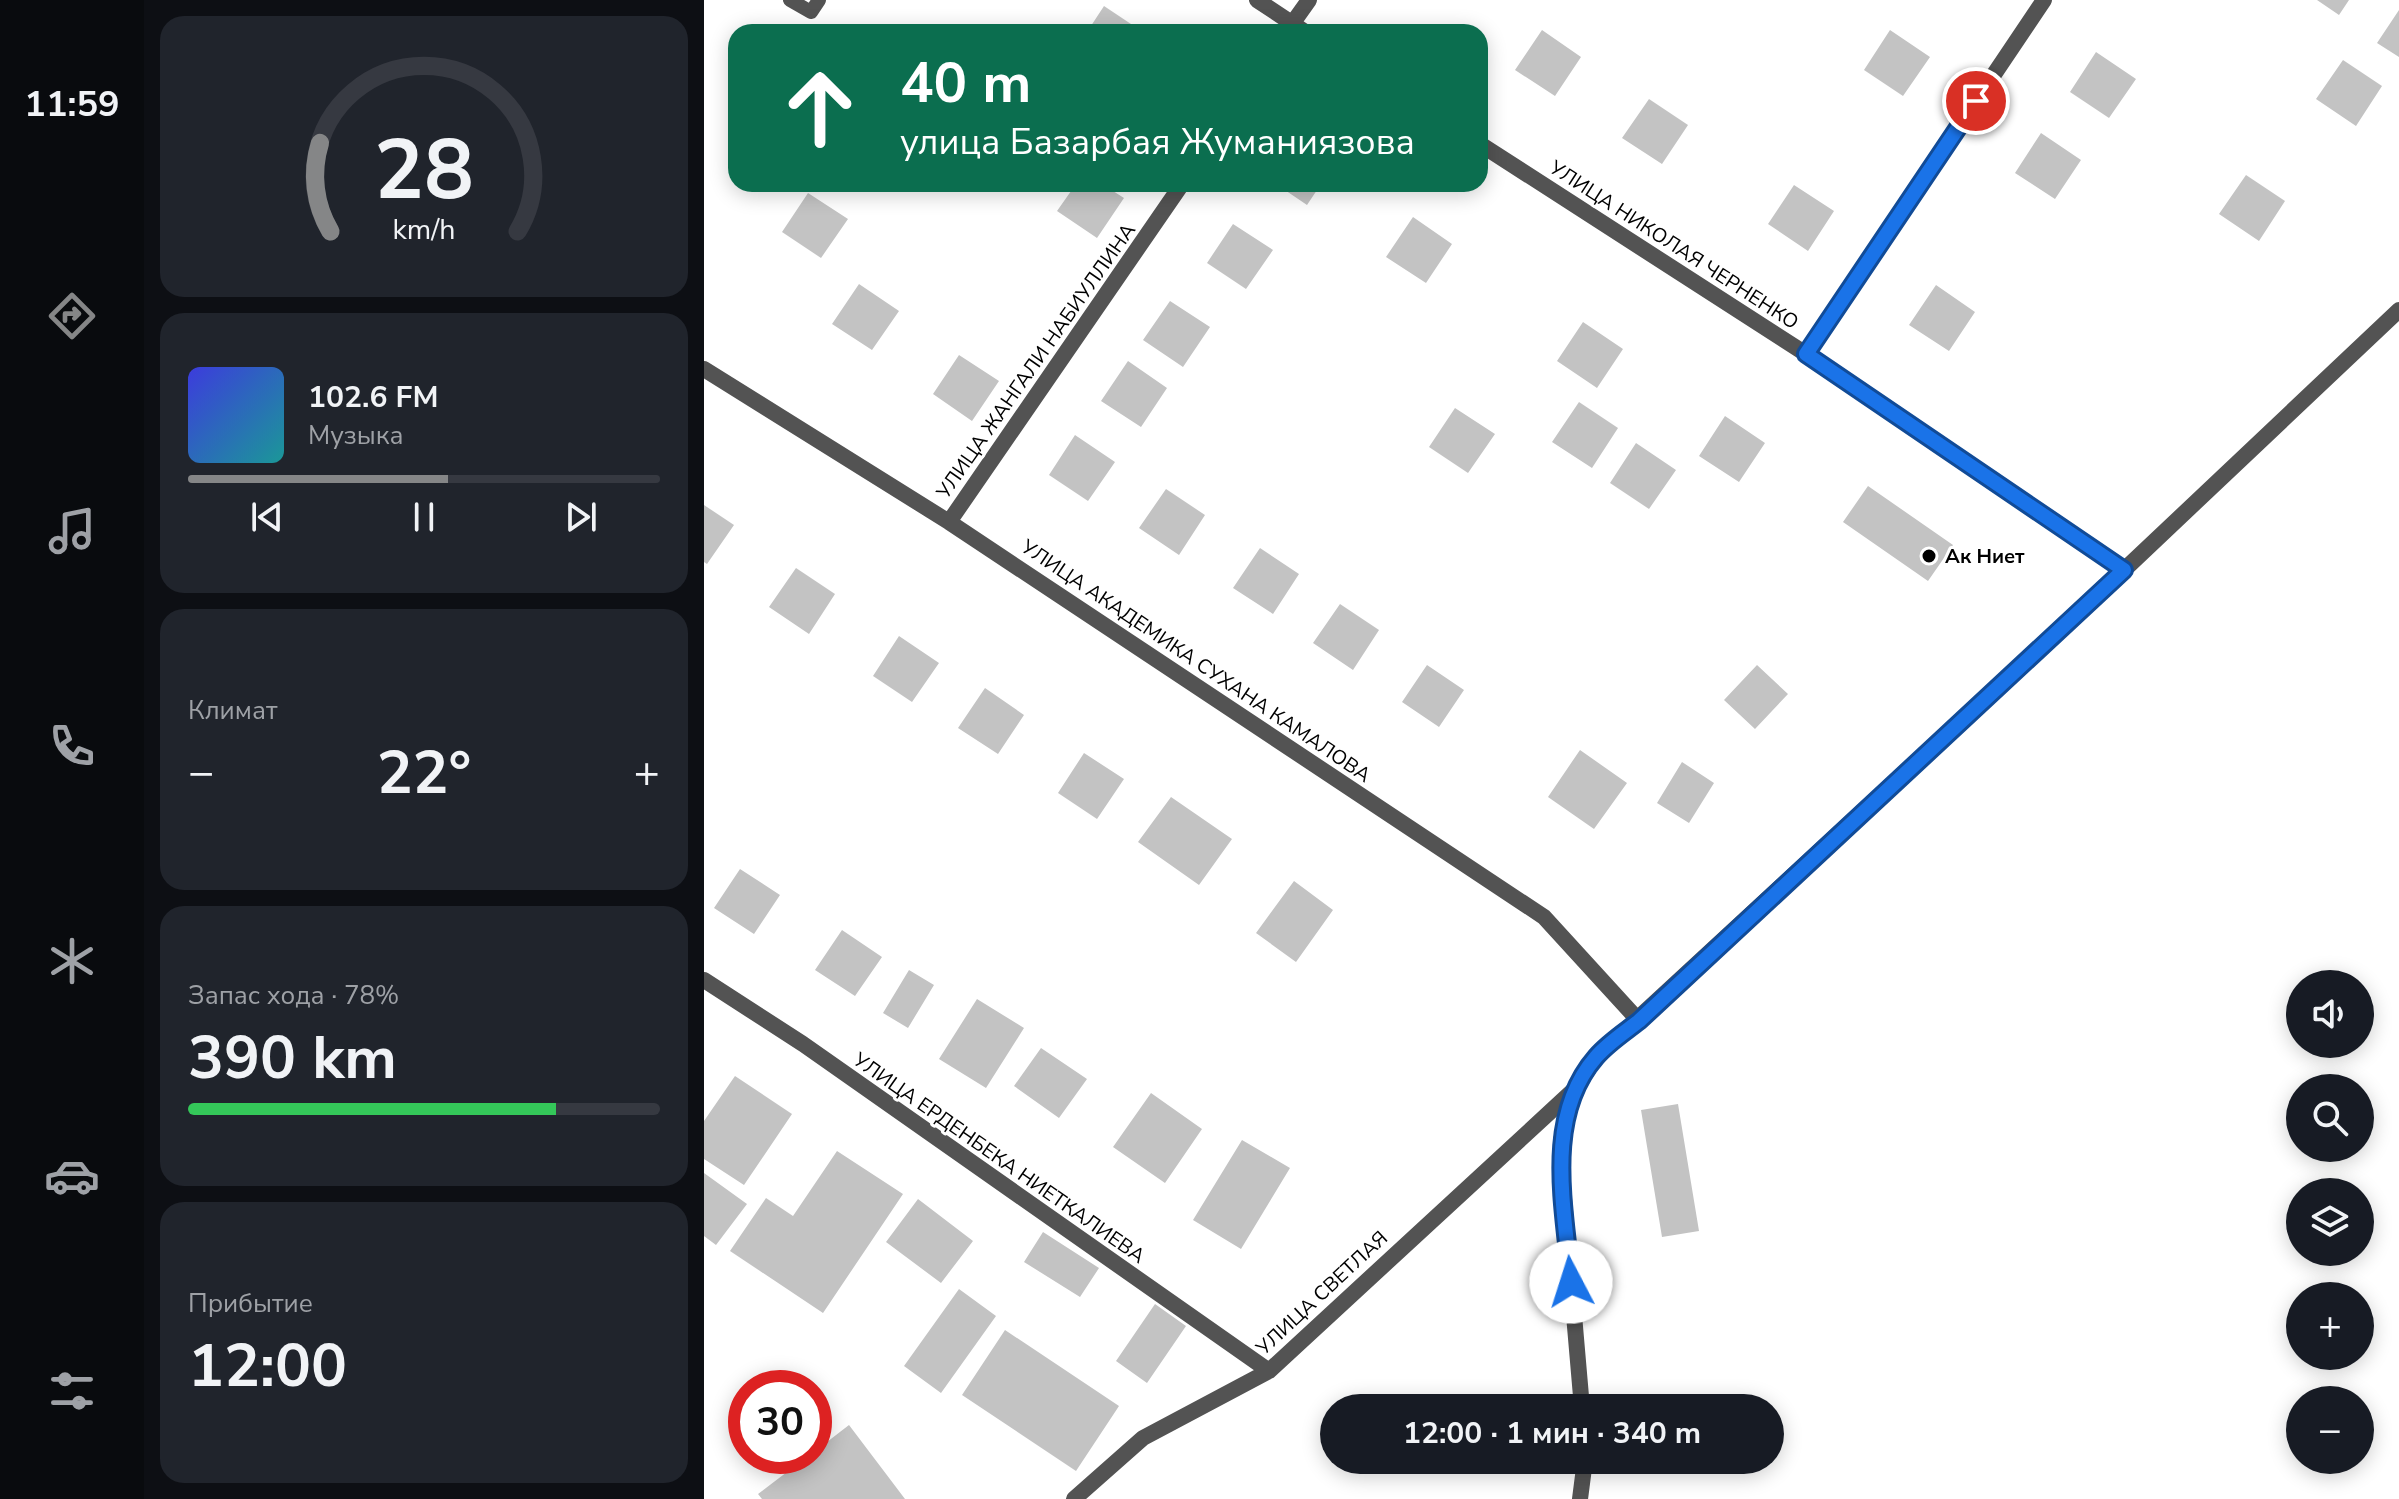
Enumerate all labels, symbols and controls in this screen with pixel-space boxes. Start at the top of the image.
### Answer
text: 40 m [900,45,1031,122]
icon: ahead [768,56,872,160]
pin [1942,67,2010,135]
icon: arrive [1954,79,1998,123]
text: 11:59 [24,80,120,129]
text: 28 [374,114,474,227]
text: улица Базарбая Жуманиязова [900,118,1415,167]
street label: УЛИЦА НИКОЛАЯ ЧЕРНЕНКО [1543,154,1804,336]
text: km/h [393,210,455,249]
street label: УЛИЦА ЖАНГАЛИ НАБИУЛЛИНА [930,218,1142,505]
icon: directions [44,288,100,344]
text: 102.6 FM [308,377,438,418]
text: Музыка [308,418,403,453]
icon: previous [245,495,289,539]
icon: pause [402,495,446,539]
icon: next [559,495,603,539]
icon: music [44,503,100,559]
street label: УЛИЦА АКАДЕМИКА СУХАНА КАМАЛОВА [1015,533,1376,789]
place label: Ак Ниет [1945,543,2025,570]
marker: Ак Ниет [1920,547,1938,565]
text: Климат [188,693,277,728]
icon: phone [44,718,100,774]
text: 22° [377,732,471,814]
text: − [188,743,214,803]
text: + [634,743,660,803]
icon: climate [44,933,100,989]
map controls [2286,970,2374,1474]
button: sound [2286,970,2374,1058]
text: Запас хода · 78% [188,978,399,1013]
text: 390 km [188,1017,397,1099]
street label: УЛИЦА ЕРДЕНБЕКА НИЕТКАЛИЕВА [847,1046,1151,1270]
button: search [2286,1074,2374,1162]
icon: car [44,1148,100,1204]
button: layers [2286,1178,2374,1266]
street label: УЛИЦА СВЕТЛАЯ [1250,1225,1394,1362]
position arrow [1529,1240,1613,1324]
button: + [2286,1282,2374,1370]
text: Прибытие [188,1286,313,1321]
text: 12:00 [188,1325,347,1407]
icon: filters [44,1363,100,1419]
speed limit sign: 30 [728,1370,832,1474]
button: − [2286,1386,2374,1474]
text: 12:00 · 1 мин · 340 m [1403,1413,1701,1454]

